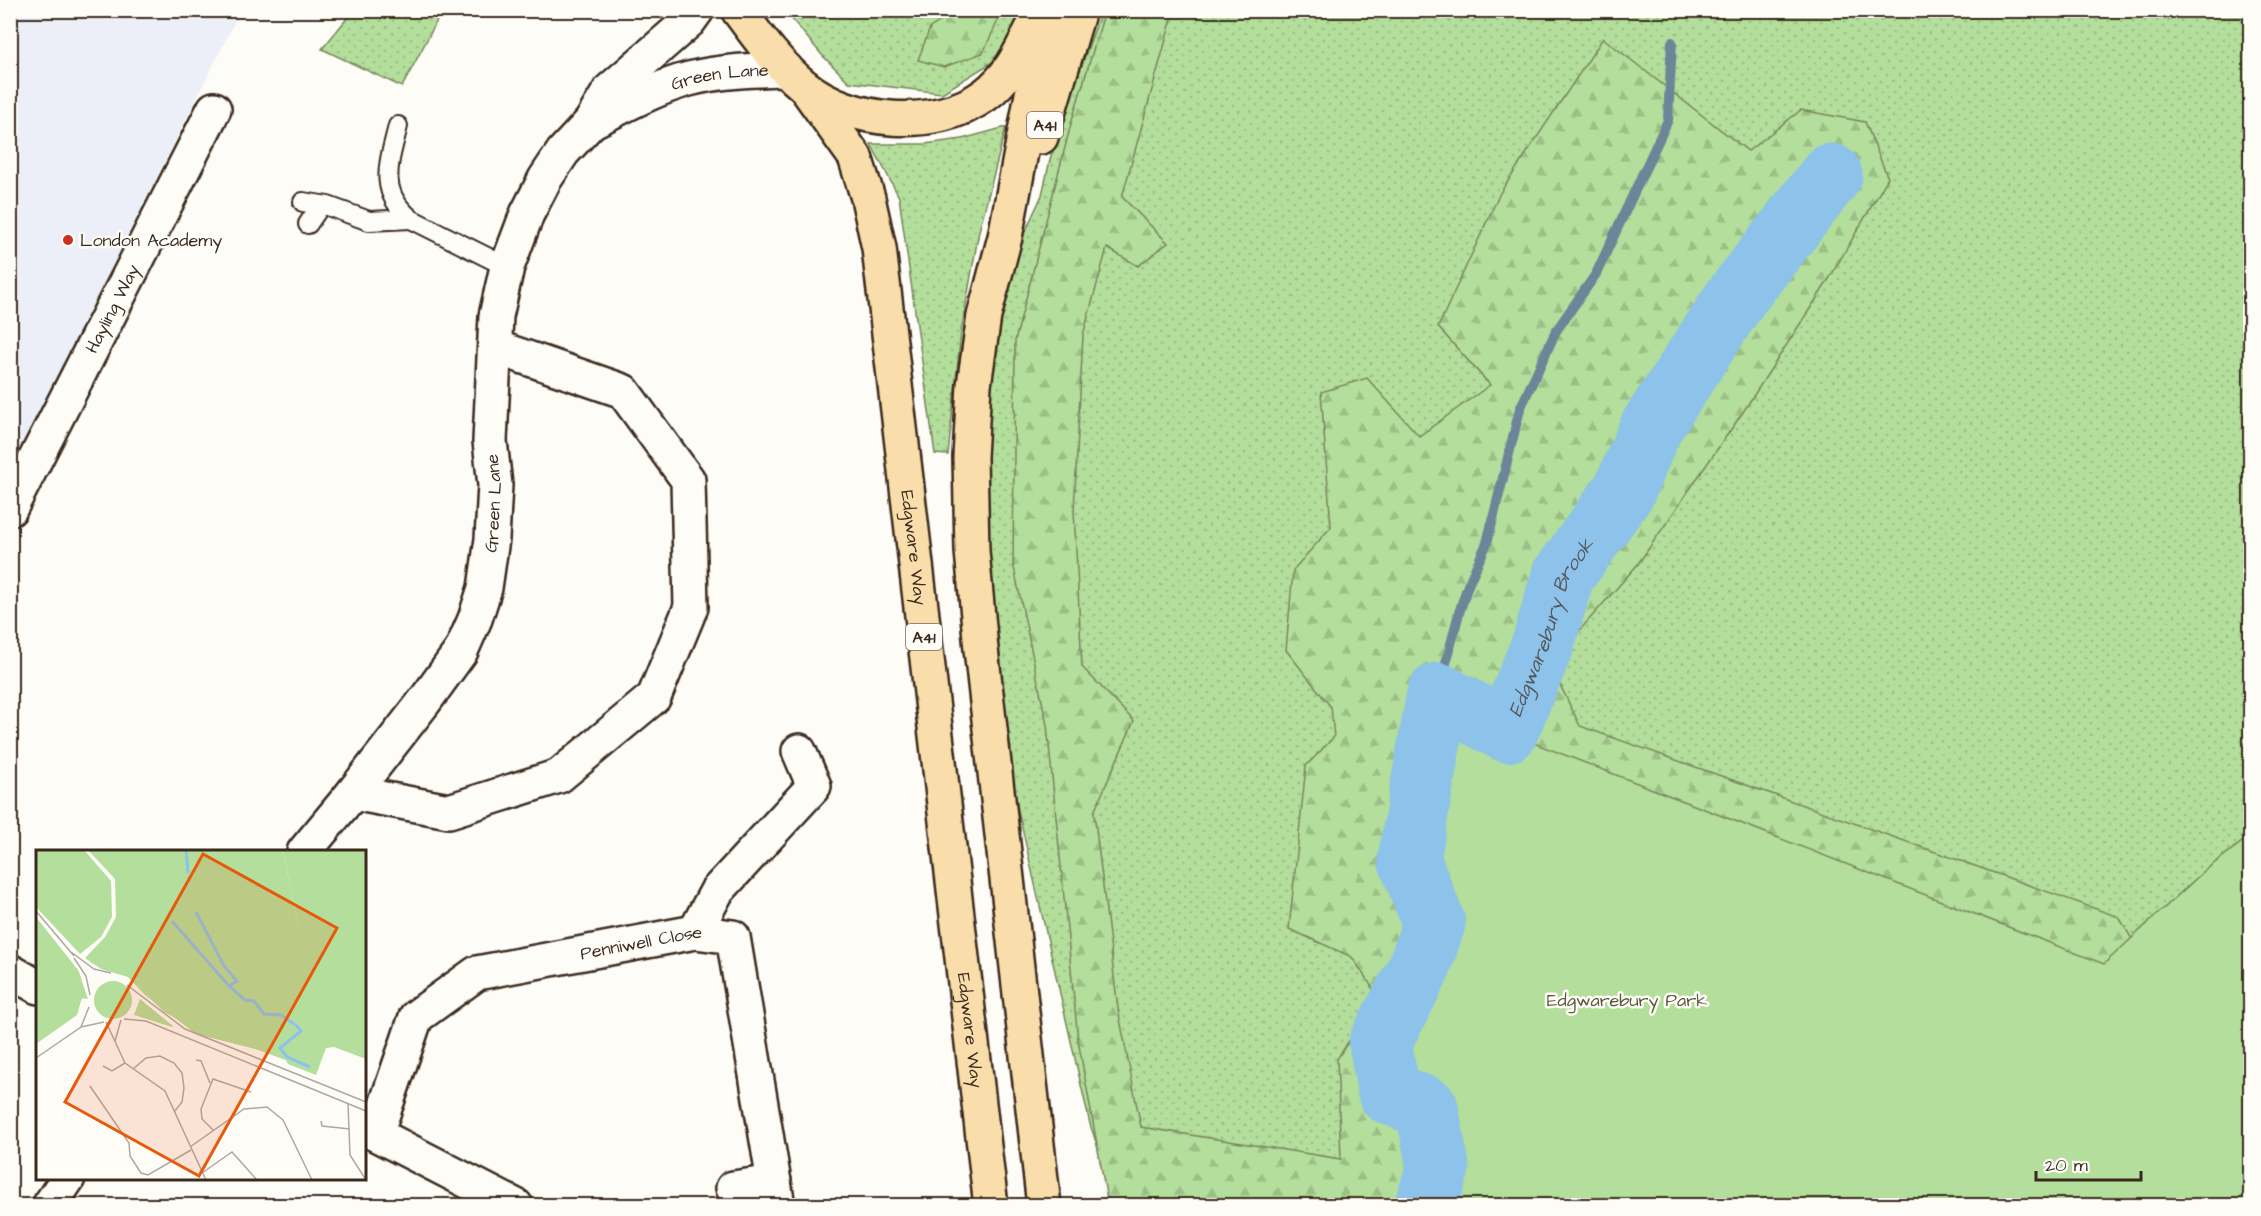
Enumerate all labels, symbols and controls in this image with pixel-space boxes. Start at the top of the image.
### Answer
street label: Green Lane [668,58,769,97]
road number: A41 [1027,112,1063,138]
place label: London Academy [80,228,222,254]
marker: London Academy [61,233,75,247]
street label: Hayling Way [79,260,147,358]
street label: Green Lane [478,452,508,554]
street label: Edgware Way [894,489,933,607]
water label: Edgwarebury Brook [1501,532,1601,721]
road number: A41 [906,624,942,650]
inset map [36,850,366,1180]
street label: Penniwell Close [578,920,704,966]
street label: Edgware Way [951,972,989,1090]
park label: Edgwarebury Park [1547,988,1707,1014]
scale bar [2036,1144,2141,1182]
text: 20 m [2045,1153,2088,1178]

